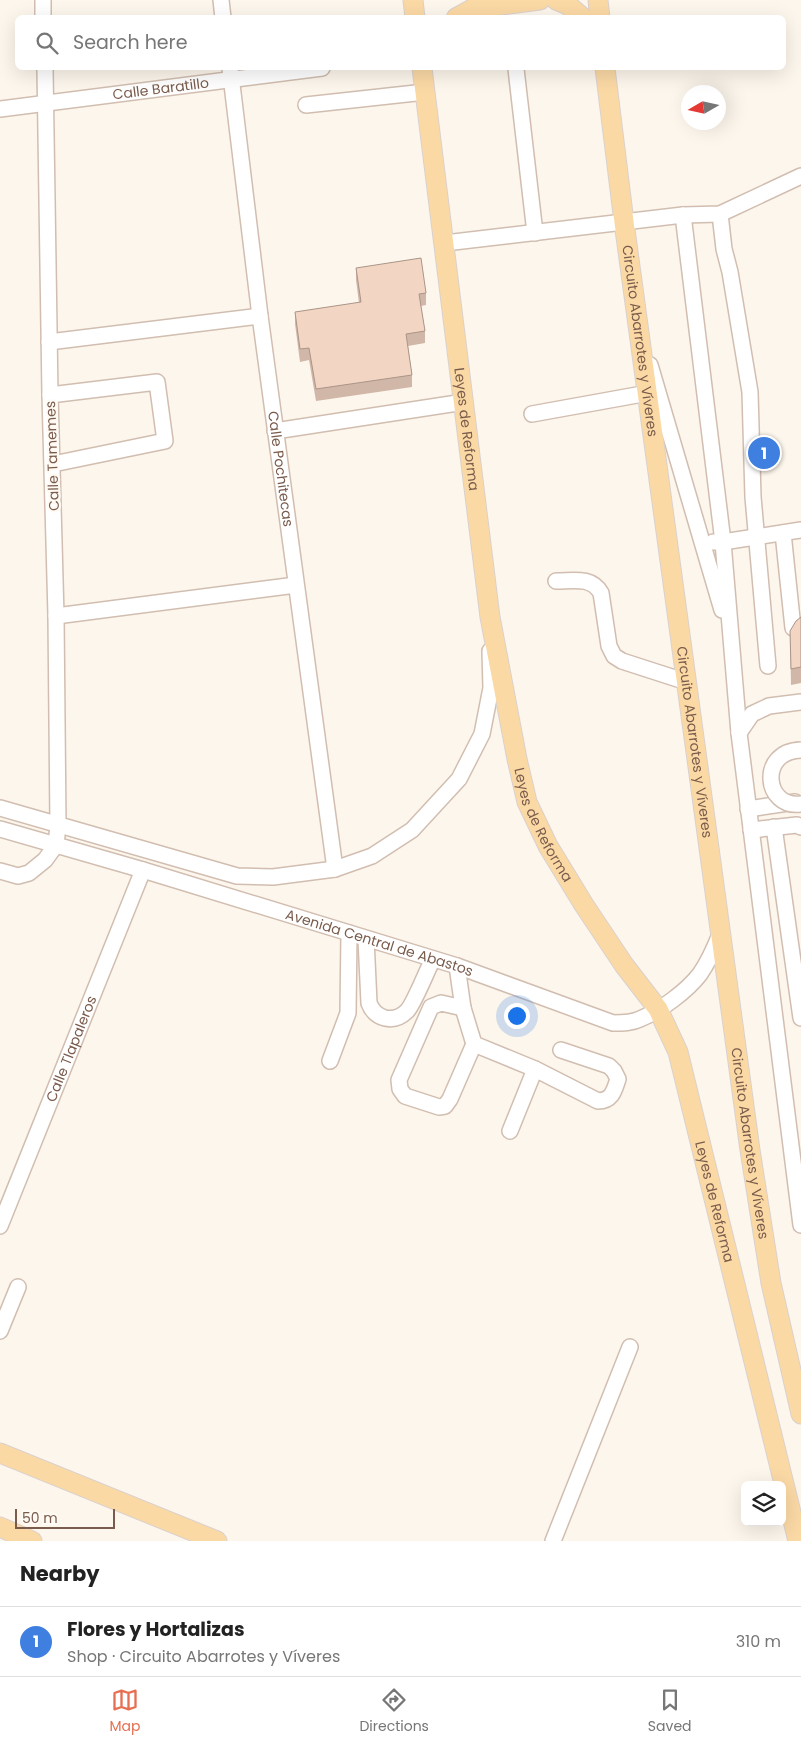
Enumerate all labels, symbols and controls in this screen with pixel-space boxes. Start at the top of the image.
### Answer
search box [15,15,786,70]
icon: search [33,29,61,57]
text: Search here [73,29,187,56]
street label: Calle Baratillo [111,72,210,105]
north arrow [681,85,726,130]
street label: Circuito Abarrotes y Víveres [617,244,663,438]
street label: Leyes de Reforma [449,366,484,492]
street label: Calle Tamemes [40,401,64,511]
street label: Calle Pochitecas [263,410,298,528]
pin: 1 [748,434,780,472]
street label: Circuito Abarrotes y Víveres [672,645,718,839]
street label: Leyes de Reforma [509,766,578,886]
street label: Avenida Central de Abastos [283,904,476,981]
street label: Calle Tlapaleros [41,993,101,1105]
your location [504,1003,530,1029]
street label: Circuito Abarrotes y Víveres [726,1046,774,1240]
street label: Leyes de Reforma [690,1139,739,1264]
map controls [741,1481,786,1526]
button: layers [741,1481,786,1526]
scale bar [15,1506,115,1529]
text: 50 m [22,1508,58,1528]
text: Nearby [20,1559,100,1588]
text: Flores y Hortalizas [67,1616,244,1643]
text: 1 [33,1630,39,1653]
text: 310 m [736,1630,781,1653]
text: Shop · Circuito Abarrotes y Víveres [67,1645,340,1668]
tab: Map [109,1686,140,1737]
tab: Directions [359,1686,429,1737]
tab: Saved [648,1686,692,1737]

